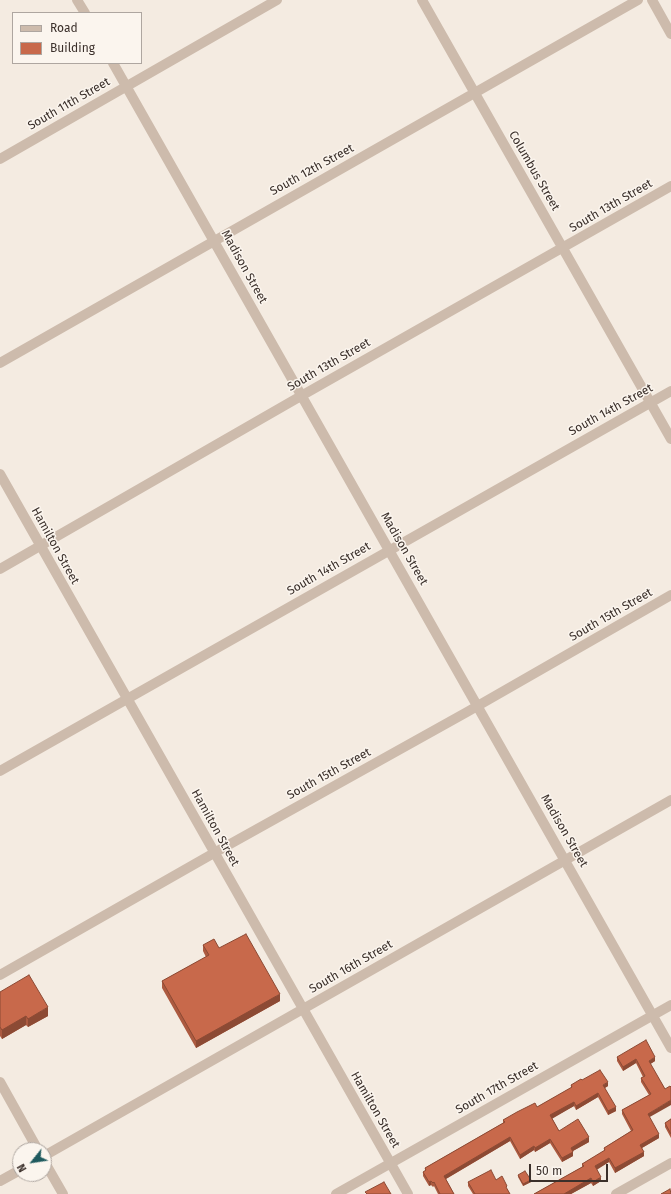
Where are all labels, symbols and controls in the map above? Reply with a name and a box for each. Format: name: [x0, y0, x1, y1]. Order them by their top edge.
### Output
legend: [12, 12, 142, 64]
text: Road: [50, 21, 78, 35]
text: Building: [50, 41, 95, 55]
street label: South 11th Street: [25, 75, 113, 133]
street label: Columbus Street: [505, 129, 563, 213]
street label: South 12th Street: [268, 141, 356, 199]
street label: South 13th Street: [567, 176, 655, 236]
street label: Madison Street: [218, 228, 270, 306]
street label: South 13th Street: [285, 335, 373, 395]
street label: South 14th Street: [567, 381, 655, 439]
street label: Hamilton Street: [28, 505, 82, 587]
street label: Madison Street: [377, 510, 431, 588]
street label: South 14th Street: [285, 539, 373, 599]
street label: South 15th Street: [567, 585, 655, 645]
street label: South 15th Street: [285, 745, 373, 803]
street label: Hamilton Street: [188, 787, 242, 869]
street label: Madison Street: [537, 792, 591, 870]
street label: South 16th Street: [307, 937, 395, 997]
street label: South 17th Street: [453, 1059, 541, 1117]
street label: Hamilton Street: [347, 1069, 403, 1151]
north arrow: [12, 1142, 52, 1182]
scale bar: [531, 1156, 610, 1182]
text: N: [15, 1161, 29, 1174]
text: 50 m: [536, 1164, 562, 1178]

